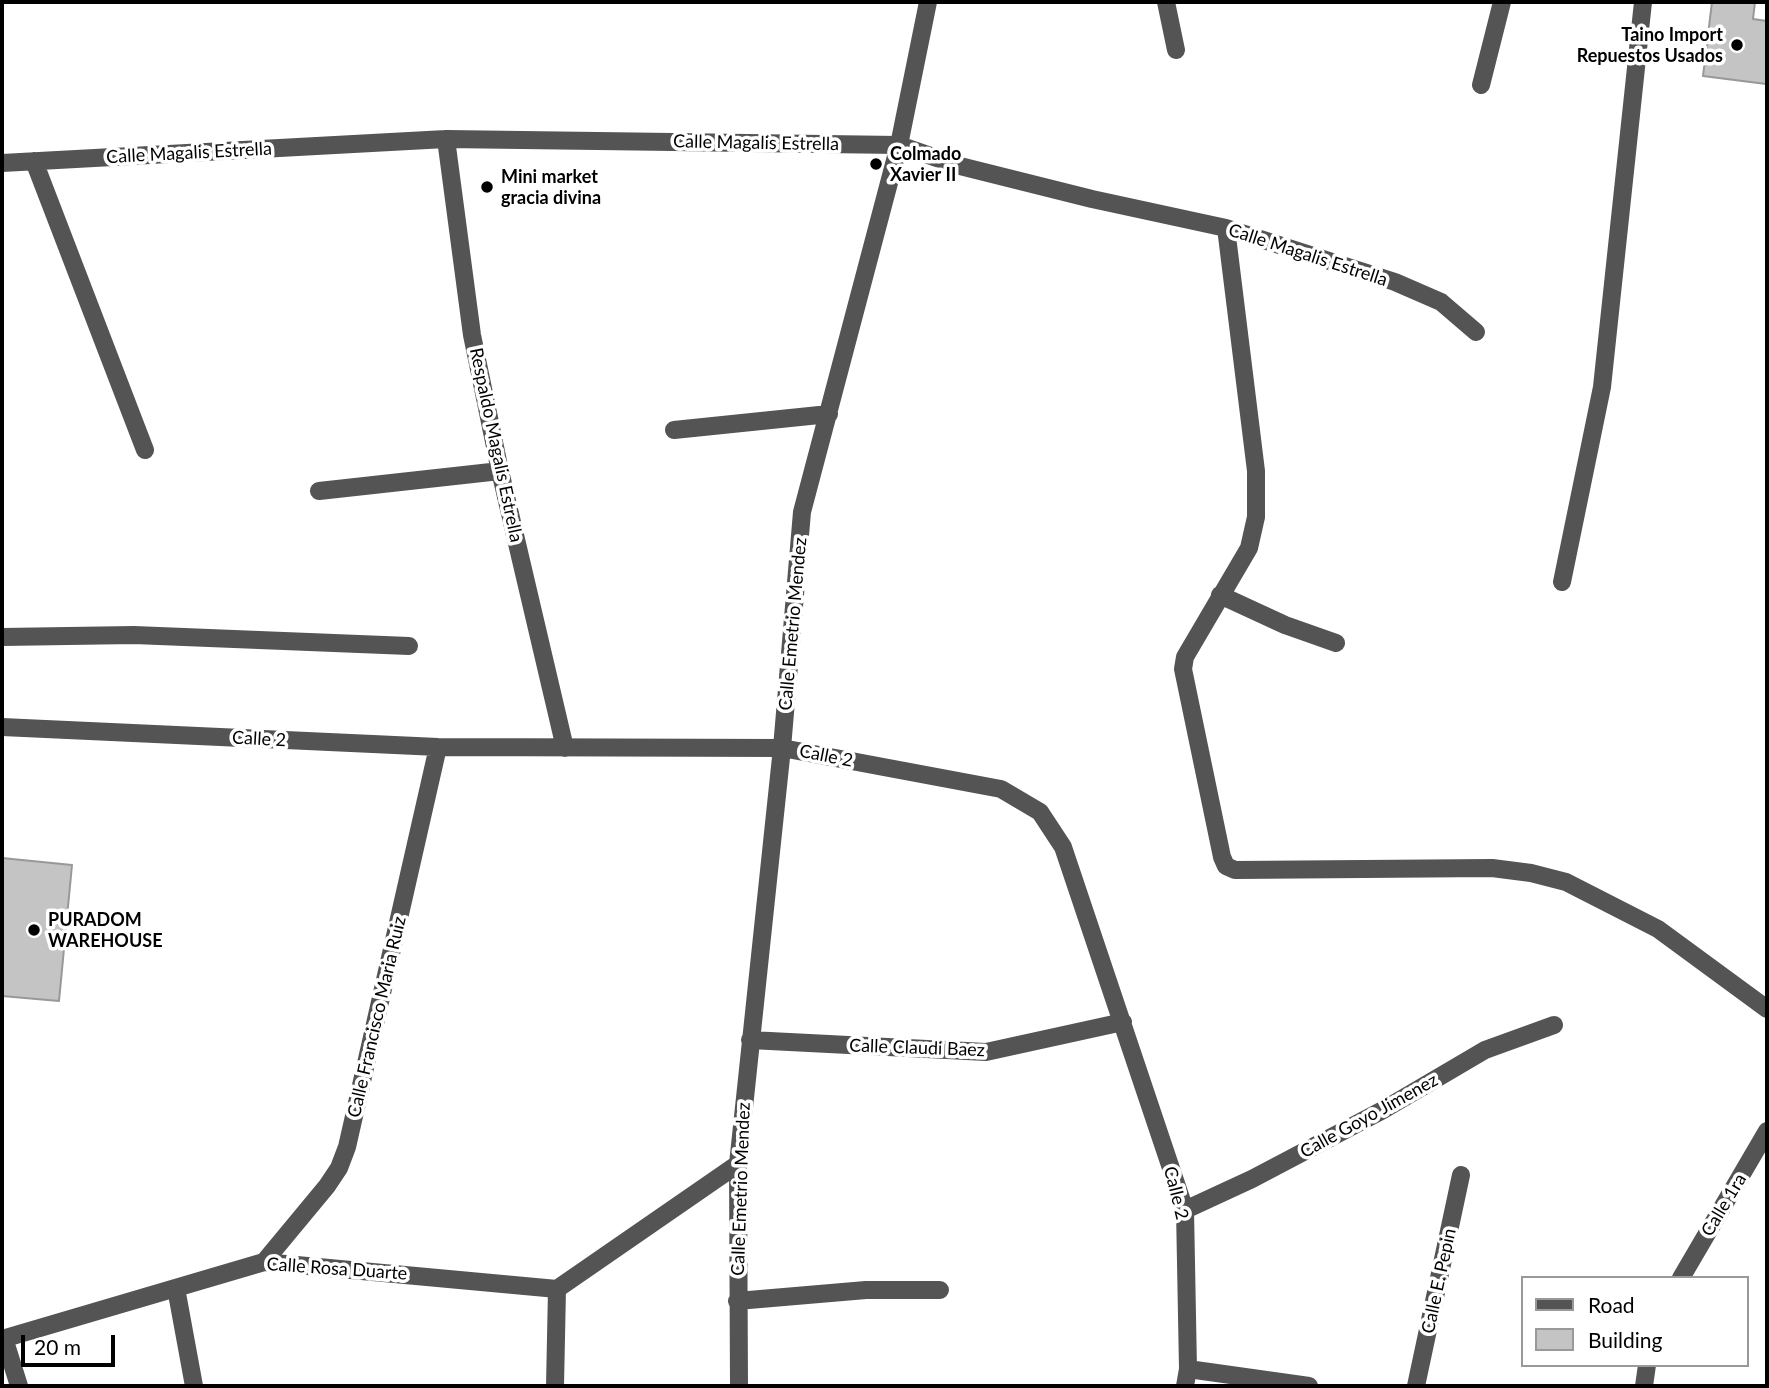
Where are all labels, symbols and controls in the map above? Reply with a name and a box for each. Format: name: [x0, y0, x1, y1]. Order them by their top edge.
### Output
place label: Taino Import Repuestos Usados: [1577, 24, 1723, 66]
marker: Taino Import Repuestos Usados: [1729, 37, 1745, 53]
street label: Calle Magalis Estrella: [673, 131, 839, 155]
street label: Calle Magalis Estrella: [106, 138, 272, 168]
place label: Colmado Xavier II: [890, 143, 961, 186]
marker: Colmado Xavier II: [868, 156, 884, 172]
place label: Mini market gracia divina: [501, 166, 601, 208]
marker: Mini market gracia divina: [479, 179, 495, 195]
street label: Calle Magalis Estrella: [1226, 219, 1390, 291]
street label: Respaldo Magalis Estrella: [465, 346, 527, 544]
street label: Calle Emetrio Mendez: [775, 536, 811, 712]
street label: Calle 2: [231, 727, 287, 751]
street label: Calle 2: [797, 740, 855, 772]
place label: PURADOM WAREHOUSE: [48, 909, 162, 951]
street label: Calle Francisco Maria Ruiz: [343, 914, 411, 1120]
marker: PURADOM WAREHOUSE: [26, 922, 42, 938]
street label: Calle Claudi Baez: [849, 1035, 985, 1061]
street label: Calle Goyo Jimenez: [1296, 1069, 1442, 1163]
street label: Calle Emetrio Mendez: [727, 1102, 755, 1276]
street label: Calle 2: [1159, 1164, 1193, 1222]
street label: Calle 1ra: [1697, 1170, 1751, 1240]
street label: Calle E. Pepin: [1417, 1226, 1461, 1336]
street label: Calle Rosa Duarte: [266, 1253, 408, 1285]
legend: [1520, 1276, 1748, 1367]
text: Road: [1588, 1292, 1635, 1317]
scale bar: [24, 1322, 119, 1366]
text: Building: [1588, 1327, 1663, 1352]
text: 20 m: [34, 1334, 81, 1359]

